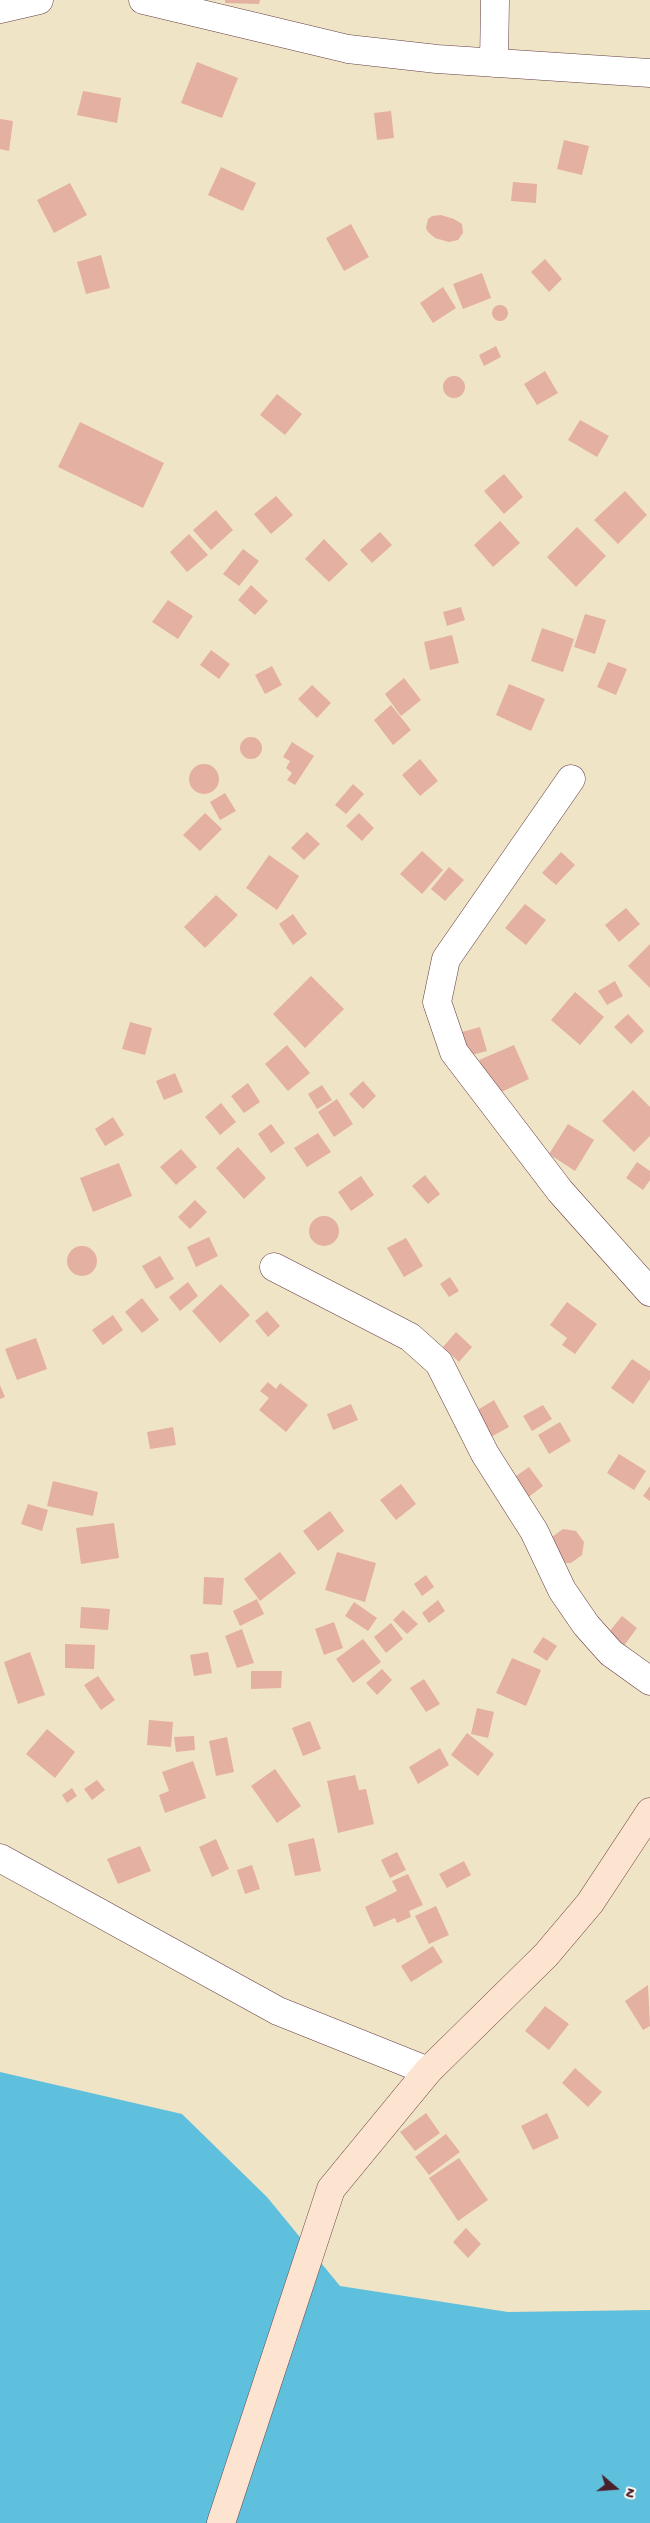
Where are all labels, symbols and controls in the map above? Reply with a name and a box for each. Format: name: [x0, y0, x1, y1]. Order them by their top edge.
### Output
north arrow: [590, 2463, 640, 2513]
text: N: [620, 2486, 639, 2500]

